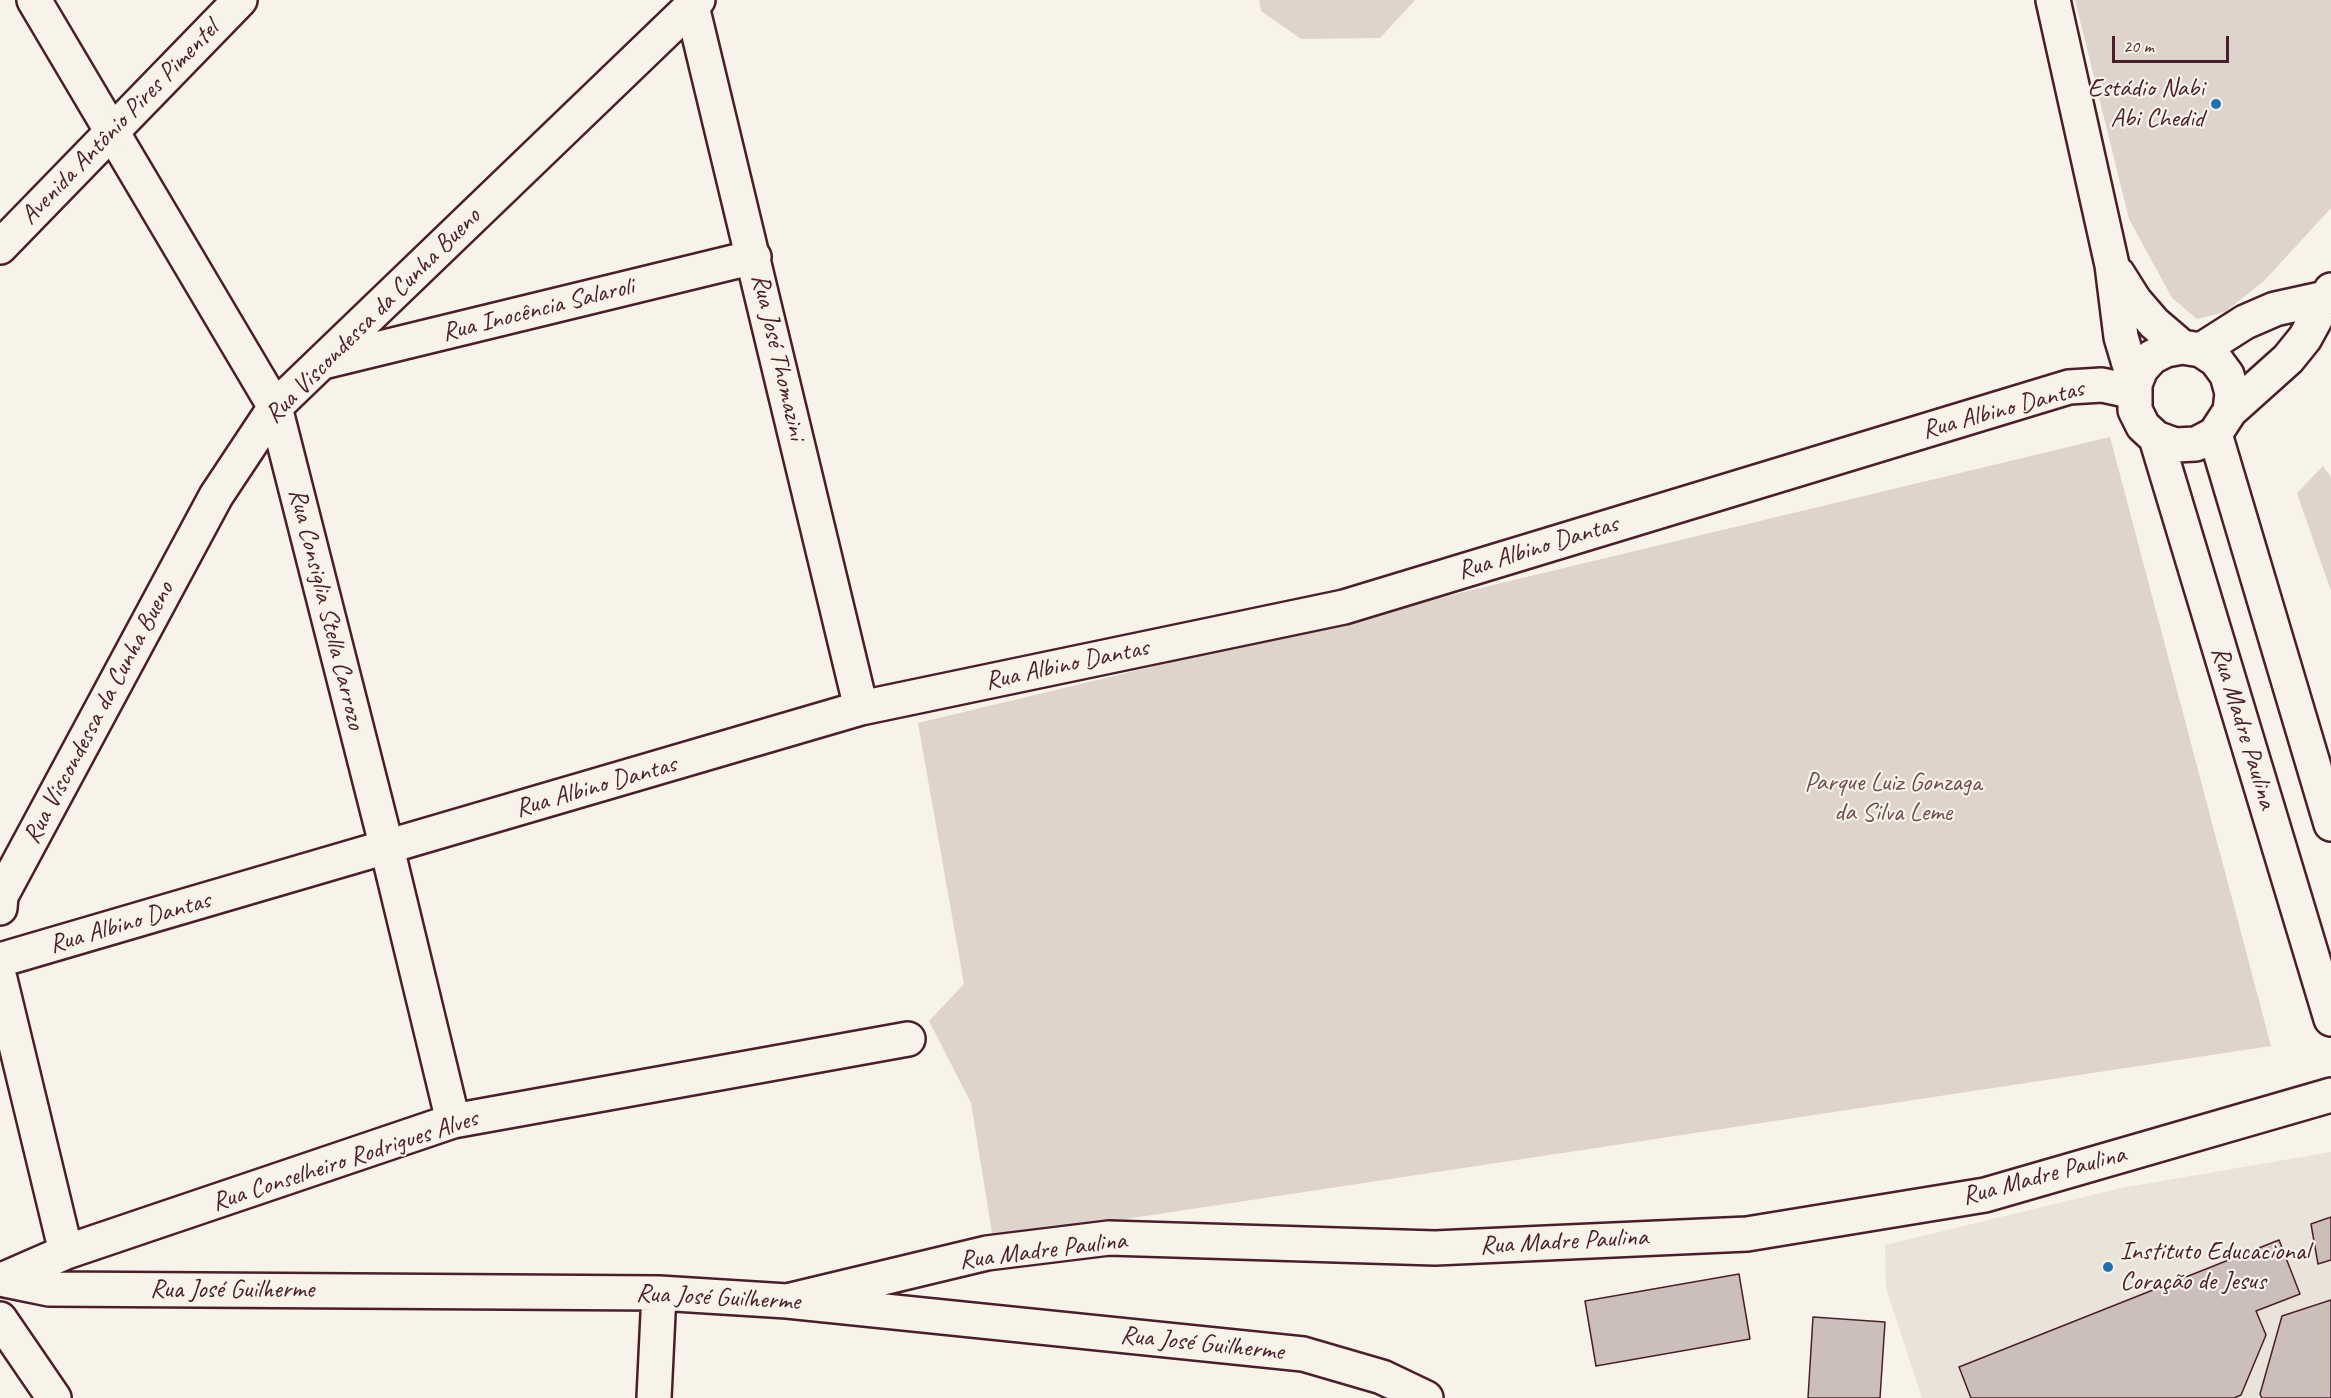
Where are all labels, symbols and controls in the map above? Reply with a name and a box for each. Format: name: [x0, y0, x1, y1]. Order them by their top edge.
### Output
street label: Avenida Antônio Pires Pimentel: [14, 15, 226, 231]
scale bar: [2115, 24, 2232, 62]
text: 20 m: [2123, 35, 2154, 57]
place label: Estádio Nabi Abi Chedid: [2088, 73, 2204, 134]
marker: Estádio Nabi Abi Chedid: [2209, 97, 2223, 111]
street label: Rua Viscondessa da Cunha Bueno: [259, 202, 487, 430]
street label: Rua Inocência Salaroli: [439, 271, 637, 349]
street label: Rua José Thomazini: [744, 271, 812, 443]
street label: Rua Albino Dantas: [1919, 373, 2087, 447]
street label: Rua Consiglia Stella Carrozo: [281, 485, 371, 733]
street label: Rua Albino Dantas: [1454, 509, 1622, 587]
street label: Rua Viscondessa da Cunha Bueno: [17, 577, 181, 849]
street label: Rua Albino Dantas: [982, 632, 1152, 698]
street label: Rua Madre Paulina: [2203, 643, 2283, 813]
street label: Rua Albino Dantas: [512, 749, 680, 825]
park label: Parque Luiz Gonzaga da Silva Leme: [1805, 767, 1981, 828]
street label: Rua Albino Dantas: [46, 885, 214, 961]
street label: Rua Conselheiro Rodrigues Alves: [208, 1103, 482, 1219]
street label: Rua Madre Paulina: [1959, 1139, 2129, 1213]
street label: Rua Madre Paulina: [1479, 1222, 1649, 1262]
street label: Rua Madre Paulina: [958, 1225, 1128, 1277]
place label: Instituto Educacional Coração de Jesus: [2120, 1236, 2310, 1298]
marker: Instituto Educacional Coração de Jesus: [2101, 1260, 2115, 1274]
street label: Rua José Guilherme: [150, 1274, 314, 1306]
street label: Rua José Guilherme: [635, 1278, 801, 1318]
street label: Rua José Guilherme: [1119, 1320, 1285, 1368]

